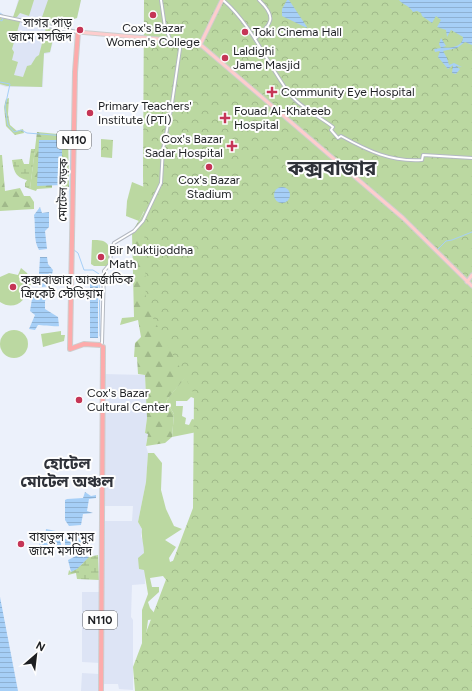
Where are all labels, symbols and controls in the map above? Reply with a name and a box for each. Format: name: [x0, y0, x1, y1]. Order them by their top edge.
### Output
marker: Cox's Bazar Women's College: [148, 10, 158, 20]
place label: সাগর পাড় জামে মসজিদ: [8, 16, 72, 44]
place label: Cox's Bazar Women's College: [106, 21, 200, 49]
marker: সাগর পাড় জামে মসজিদ: [75, 25, 85, 35]
place label: Toki Cinema Hall: [253, 25, 342, 39]
marker: Toki Cinema Hall: [240, 27, 250, 37]
place label: Laldighi Jame Masjid: [233, 44, 300, 72]
marker: Laldighi Jame Masjid: [220, 53, 230, 63]
place label: Community Eye Hospital: [281, 85, 415, 99]
marker: Community Eye Hospital: [266, 86, 278, 98]
place label: Primary Teachers' Institute (PTI): [98, 99, 192, 127]
place label: Fouad Al-Khateeb Hospital: [234, 104, 331, 132]
marker: Primary Teachers' Institute (PTI): [85, 108, 95, 118]
marker: Fouad Al-Khateeb Hospital: [219, 112, 231, 124]
road number: N110: [57, 131, 91, 149]
place label: Cox's Bazar Sadar Hospital: [145, 132, 223, 160]
marker: Cox's Bazar Sadar Hospital: [226, 140, 238, 152]
district label: কক্সবাজার: [287, 156, 377, 180]
street label: মোটেল সড়ক: [54, 158, 71, 222]
marker: Cox's Bazar Stadium: [204, 162, 214, 172]
place label: Cox's Bazar Stadium: [178, 173, 240, 201]
place label: Bir Muktijoddha Math: [109, 243, 193, 271]
marker: Bir Muktijoddha Math: [96, 252, 106, 262]
place label: কক্সবাজার আন্তর্জাতিক ক্রিকেট স্টেডিয়াম: [20, 272, 134, 301]
marker: কক্সবাজার আন্তর্জাতিক ক্রিকেট স্টেডিয়াম: [8, 282, 18, 292]
place label: Cox's Bazar Cultural Center: [87, 386, 169, 414]
marker: Cox's Bazar Cultural Center: [74, 395, 84, 405]
district label: হোটেল মোটেল অঞ্চল: [20, 454, 115, 491]
place label: বায়তুল মা'মুর জামে মসজিদ: [28, 530, 95, 558]
marker: বায়তুল মা'মুর জামে মসজিদ: [16, 539, 26, 549]
road number: N110: [83, 611, 117, 629]
north arrow: [16, 635, 56, 675]
text: N: [34, 639, 47, 654]

